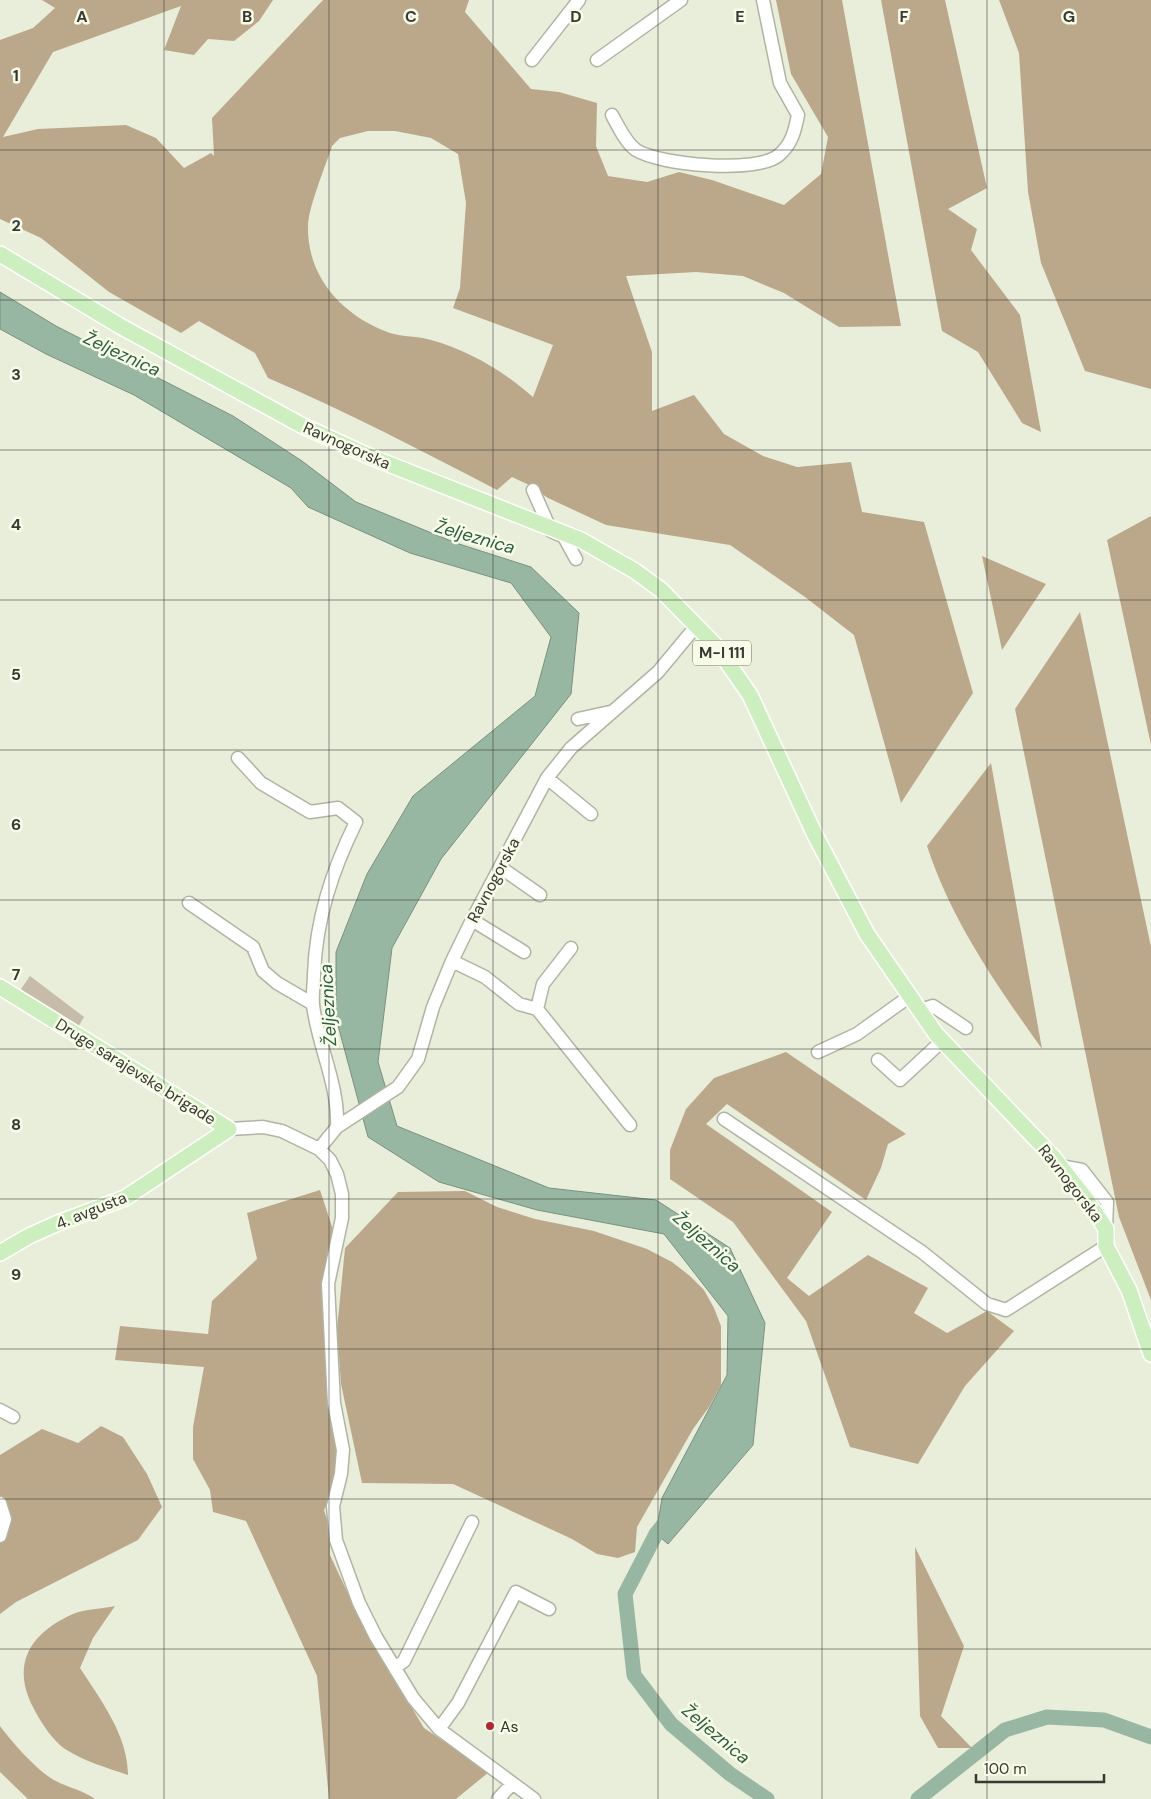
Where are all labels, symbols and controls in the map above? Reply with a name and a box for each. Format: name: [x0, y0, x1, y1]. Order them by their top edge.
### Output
text: A: [76, 6, 88, 27]
text: B: [242, 6, 252, 27]
text: C: [405, 6, 417, 27]
text: D: [570, 6, 582, 27]
text: E: [735, 6, 745, 27]
text: F: [900, 6, 909, 27]
text: G: [1063, 6, 1075, 27]
text: 1: [13, 65, 19, 86]
text: 2: [11, 215, 21, 236]
water label: Željeznica: [80, 326, 164, 382]
text: 3: [11, 364, 21, 385]
street label: Ravnogorska: [300, 417, 394, 474]
text: 4: [11, 514, 21, 535]
water label: Željeznica: [432, 514, 518, 560]
road number: M-I 111: [693, 640, 751, 666]
text: 5: [11, 664, 21, 685]
text: 6: [11, 814, 21, 835]
street label: Ravnogorska: [462, 834, 525, 926]
water label: Željeznica: [314, 963, 342, 1047]
text: 7: [12, 964, 21, 985]
street label: Druge sarajevske brigade: [52, 1013, 220, 1129]
text: 8: [11, 1114, 21, 1135]
street label: Ravnogorska: [1034, 1140, 1108, 1226]
street label: 4. avgusta: [53, 1187, 130, 1234]
water label: Željeznica: [668, 1206, 746, 1278]
text: 9: [11, 1264, 21, 1285]
water label: Željeznica: [677, 1698, 755, 1770]
place label: As: [500, 1716, 519, 1737]
marker: As: [484, 1720, 496, 1732]
scale bar: [976, 1752, 1104, 1784]
text: 100 m: [984, 1759, 1027, 1779]

